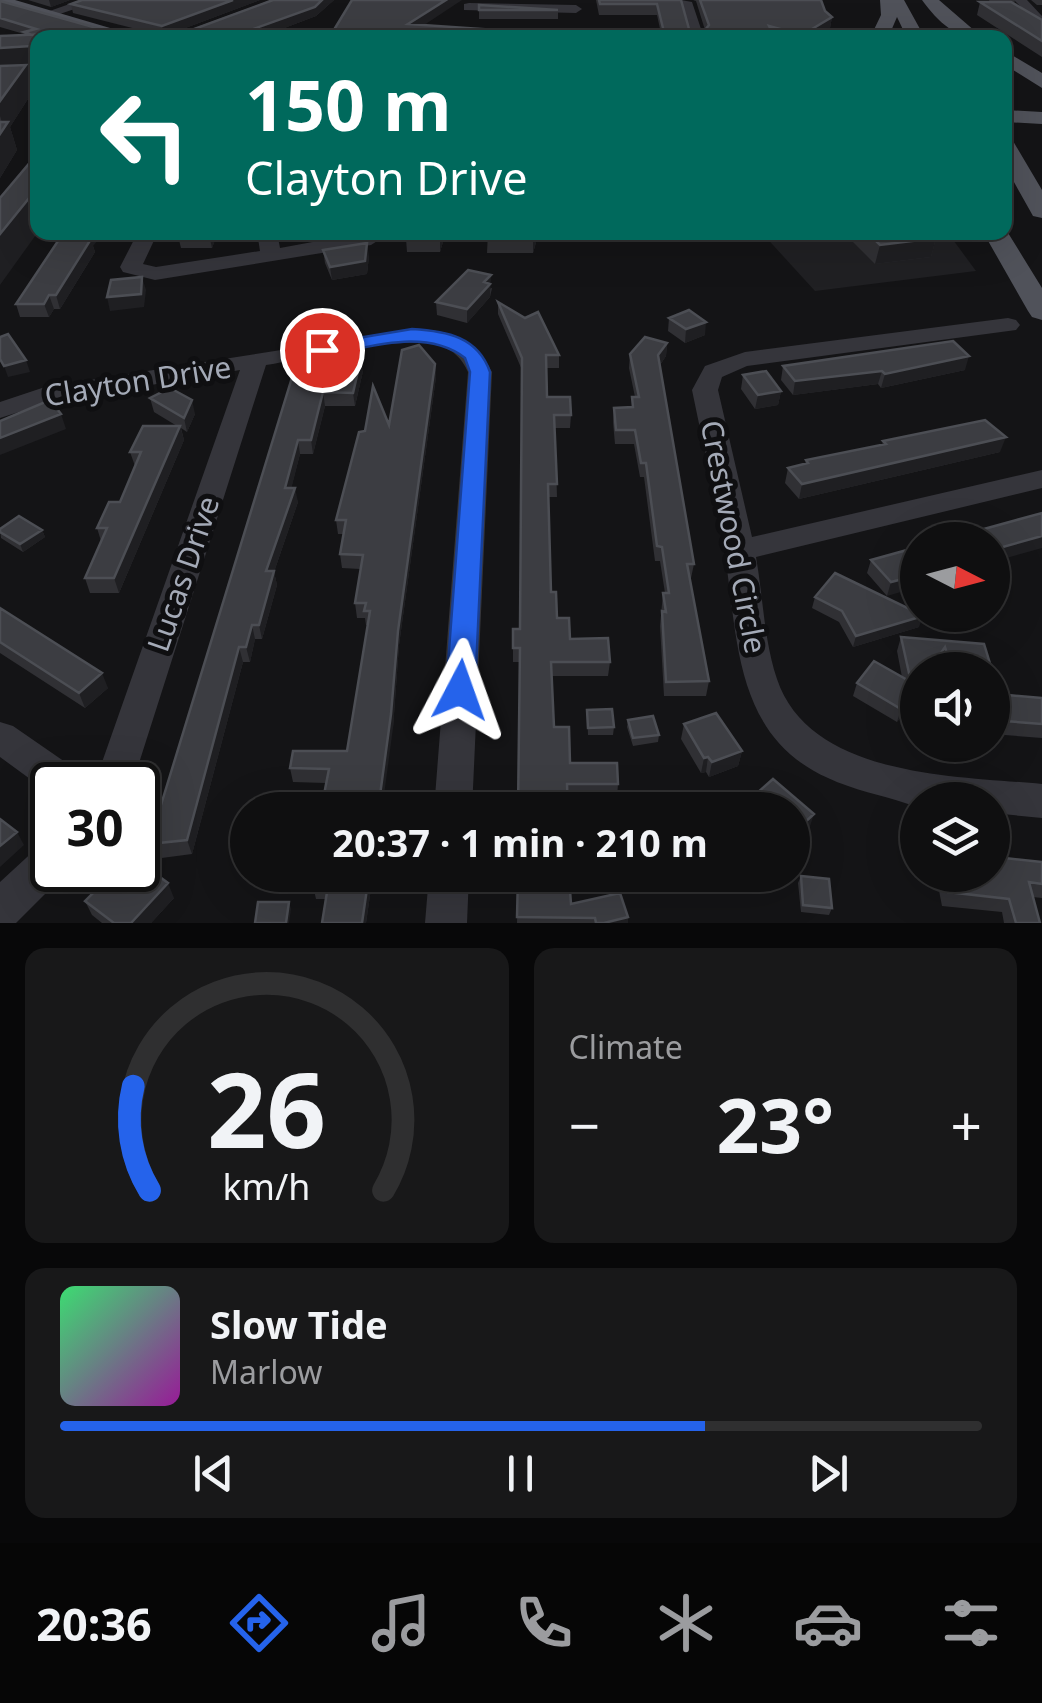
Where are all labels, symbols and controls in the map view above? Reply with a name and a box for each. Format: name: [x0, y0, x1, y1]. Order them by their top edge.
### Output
text: 150 m: [245, 56, 452, 152]
icon: left: [80, 70, 210, 200]
text: Clayton Drive: [245, 147, 528, 208]
pin: [280, 308, 365, 393]
icon: arrive: [295, 323, 350, 378]
street label: Clayton Drive: [42, 346, 234, 415]
street label: Crestwood Circle: [692, 417, 777, 657]
street label: Lucas Drive: [137, 490, 228, 657]
north arrow: [900, 522, 1010, 632]
map controls: [900, 522, 1010, 892]
position arrow: [408, 638, 512, 742]
button: sound: [900, 652, 1010, 762]
speed limit sign: 30: [30, 762, 160, 892]
button: layers: [900, 782, 1010, 892]
text: 20:37 · 1 min · 210 m: [332, 816, 708, 868]
text: Climate: [569, 1025, 683, 1068]
text: 26: [207, 1037, 326, 1178]
text: 23°: [716, 1073, 834, 1175]
text: −: [569, 1087, 600, 1162]
text: +: [951, 1087, 982, 1162]
text: km/h: [223, 1162, 311, 1210]
text: Slow Tide: [210, 1298, 388, 1350]
text: Marlow: [210, 1350, 322, 1393]
icon: previous: [186, 1446, 241, 1501]
icon: pause: [493, 1446, 548, 1501]
icon: next: [801, 1446, 856, 1501]
icon: directions: [224, 1588, 294, 1658]
icon: music: [366, 1588, 436, 1658]
icon: phone: [509, 1588, 579, 1658]
icon: climate: [651, 1588, 721, 1658]
icon: car: [793, 1588, 863, 1658]
icon: filters: [936, 1588, 1006, 1658]
text: 20:36: [36, 1593, 152, 1654]

